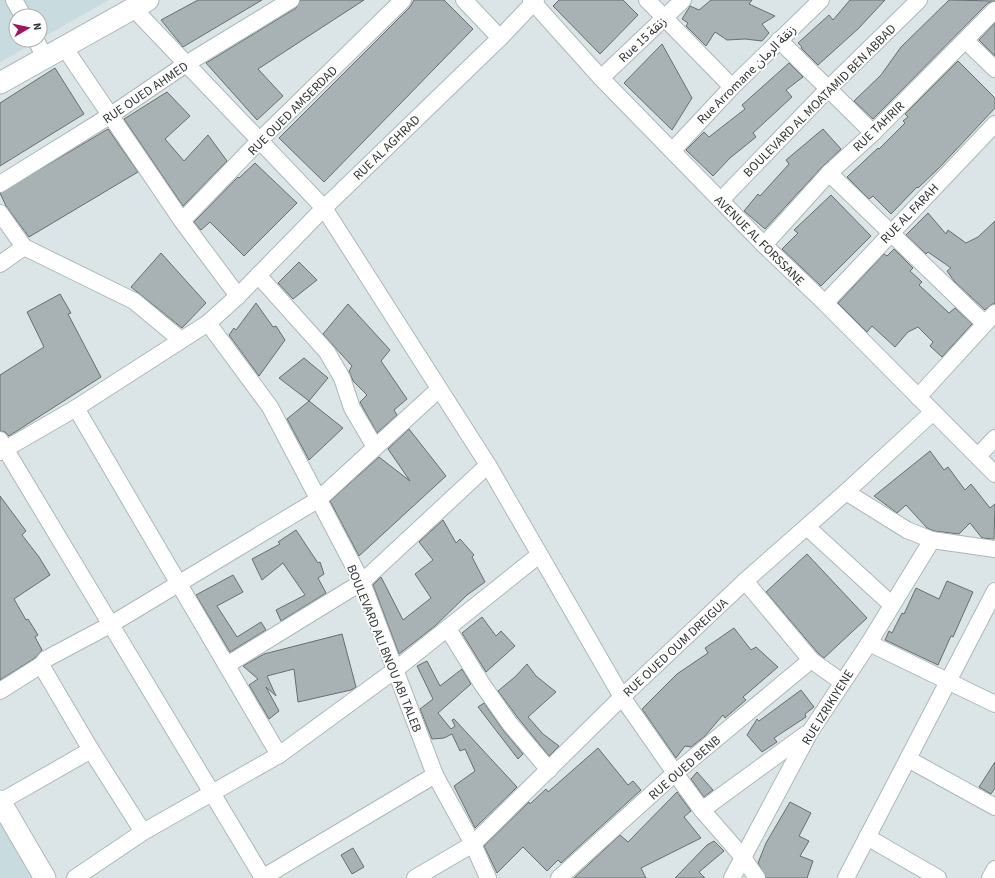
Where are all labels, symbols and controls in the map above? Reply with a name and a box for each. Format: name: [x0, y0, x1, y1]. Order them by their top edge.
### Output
north arrow: [8, 8, 48, 48]
street label: Rue 15 زنقة: [615, 13, 671, 67]
street label: BOULEVARD AL MOATAMID BEN ABBAD: [739, 20, 900, 181]
street label: Rue Arromane زنقة الرمان: [693, 21, 800, 128]
text: N: [29, 22, 45, 31]
street label: RUE OUED AHMED: [99, 58, 192, 128]
street label: RUE OUED AMSERDAD: [244, 62, 342, 160]
street label: RUE TAHRIR: [849, 97, 909, 156]
street label: RUE AL AGHRAD: [349, 111, 424, 184]
street label: RUE AL FARAH: [876, 180, 943, 248]
street label: AVENUE AL FORSSANE: [710, 192, 808, 290]
street label: BOULEVARD ALI BNOU ABI TALEB: [342, 562, 426, 735]
street label: RUE OUED OUM DREIGUA: [619, 594, 733, 701]
street label: RUE IZRIKIYENE: [797, 666, 858, 749]
street label: RUE OUED BENB: [645, 731, 725, 804]

